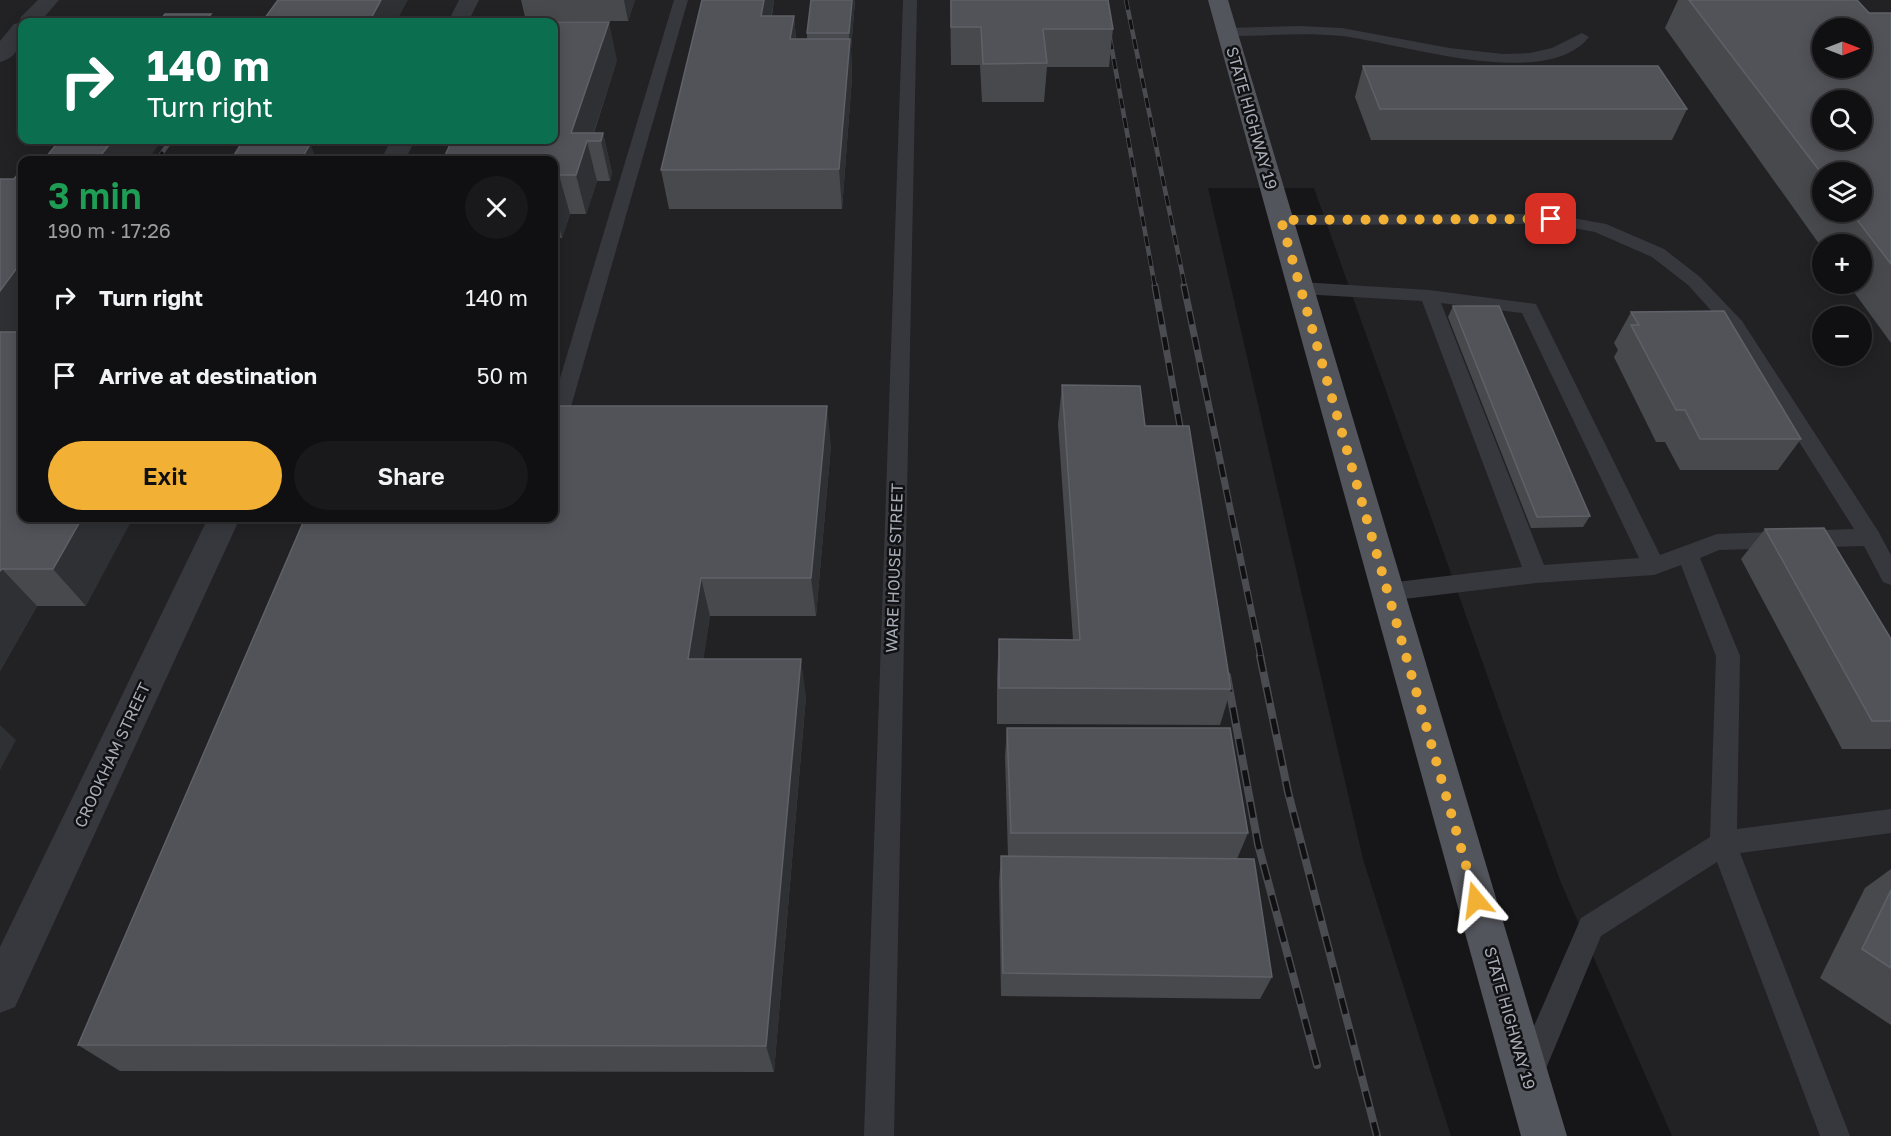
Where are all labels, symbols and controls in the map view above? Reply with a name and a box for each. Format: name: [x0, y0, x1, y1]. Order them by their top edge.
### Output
north arrow: [1812, 18, 1872, 78]
map controls: [1812, 18, 1872, 366]
text: 140 m: [147, 40, 269, 90]
icon: right: [48, 42, 126, 120]
street label: STATE HIGHWAY 19: [1222, 44, 1282, 192]
button: search: [1812, 90, 1872, 150]
text: Turn right: [147, 91, 273, 123]
button: layers: [1812, 162, 1872, 222]
text: 3 min: [48, 174, 142, 217]
button: close: [465, 176, 528, 239]
pin: [1525, 193, 1576, 244]
icon: arrive: [1534, 202, 1567, 235]
text: 190 m · 17:26: [48, 218, 171, 242]
button: +: [1812, 234, 1872, 294]
icon: right: [48, 281, 81, 314]
text: Turn right: [99, 284, 203, 311]
text: 140 m: [465, 284, 528, 311]
button: −: [1812, 306, 1872, 366]
icon: arrive: [48, 359, 81, 392]
text: Arrive at destination: [99, 362, 317, 389]
text: 50 m: [477, 362, 528, 389]
button: Exit: [48, 441, 282, 510]
button: Share: [294, 441, 528, 510]
street label: WARE HOUSE STREET: [881, 483, 907, 653]
street label: CROOKHAM STREET: [70, 679, 154, 831]
position arrow: [1444, 868, 1508, 932]
street label: STATE HIGHWAY 19: [1480, 944, 1540, 1092]

